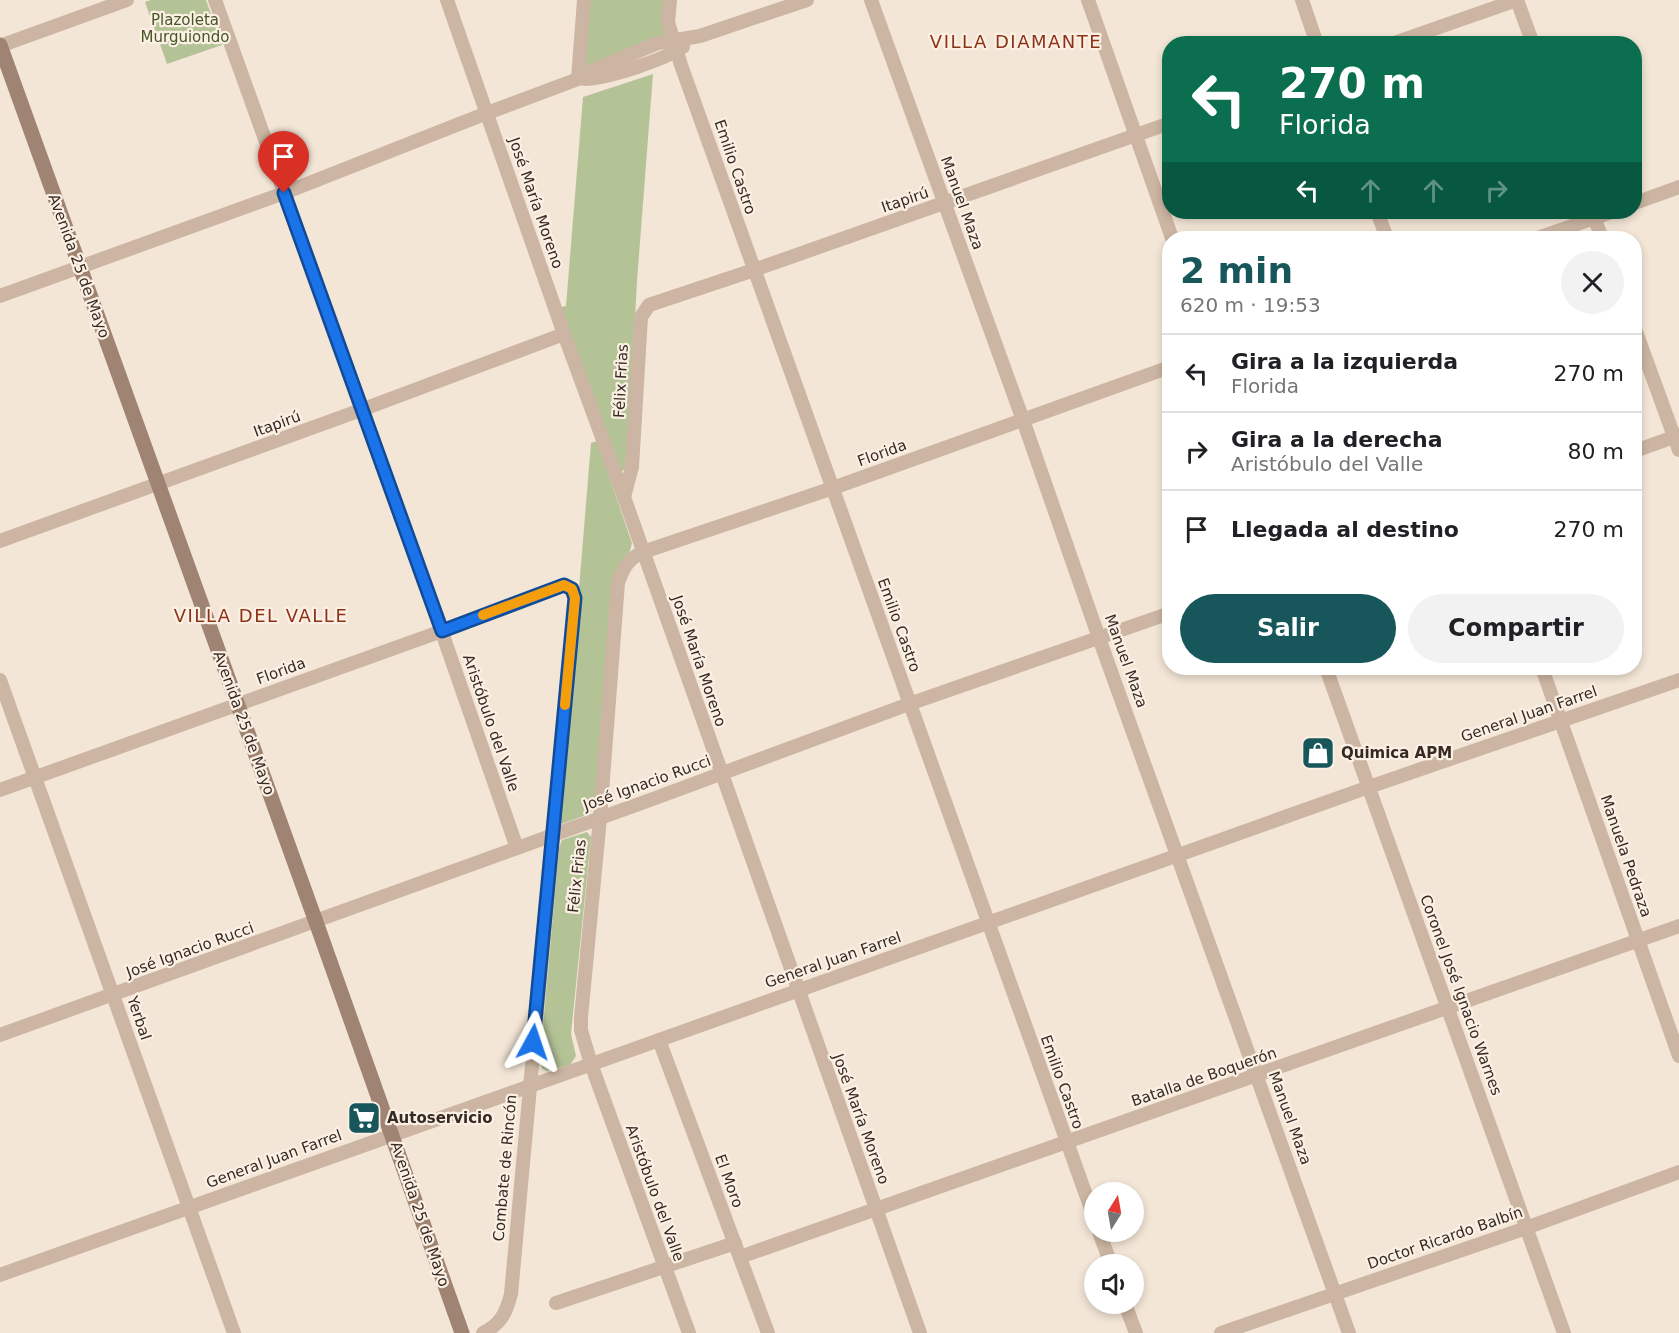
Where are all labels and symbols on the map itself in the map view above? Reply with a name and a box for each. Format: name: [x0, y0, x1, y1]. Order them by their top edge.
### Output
park label: Plazoleta Murguiondo: [141, 11, 229, 46]
district label: VILLA DIAMANTE: [930, 31, 1102, 52]
street label: Emilio Castro: [710, 117, 760, 217]
pin: [258, 131, 309, 193]
street label: José María Moreno: [505, 134, 567, 271]
street label: Manuel Maza: [937, 154, 987, 252]
street label: Itapirú: [879, 184, 931, 216]
street label: Avenida 25 de Mayo: [45, 191, 113, 341]
street label: Félix Frias: [610, 343, 632, 418]
street label: Itapirú: [251, 407, 303, 441]
street label: Florida: [855, 436, 909, 470]
street label: Emilio Castro: [874, 575, 924, 675]
street label: José María Moreno: [668, 592, 730, 729]
district label: VILLA DEL VALLE: [174, 605, 348, 626]
street label: Manuel Maza: [1101, 612, 1151, 710]
street label: Avenida 25 de Mayo: [210, 648, 278, 798]
street label: Aristóbulo del Valle: [459, 652, 523, 794]
street label: Florida: [254, 654, 308, 688]
street label: General Juan Farrel: [1459, 682, 1599, 746]
shop icon: Quimica APM: [1300, 735, 1336, 771]
place label: Quimica APM: [1341, 744, 1452, 762]
street label: José Ignacio Rucci: [580, 752, 713, 815]
street label: Manuela Pedraza: [1597, 792, 1655, 920]
street label: Félix Frias: [564, 838, 590, 914]
street label: Coronel José Ignacio Warnes: [1416, 892, 1506, 1098]
street label: José Ignacio Rucci: [123, 919, 256, 982]
street label: General Juan Farrel: [763, 928, 903, 992]
street label: Yerbal: [123, 993, 155, 1042]
position arrow: [501, 1010, 565, 1074]
street label: Emilio Castro: [1037, 1032, 1087, 1132]
street label: Batalla de Boquerón: [1129, 1044, 1279, 1110]
street label: José María Moreno: [829, 1050, 893, 1187]
street label: Manuel Maza: [1265, 1069, 1315, 1167]
street label: Combate de Rincón: [490, 1094, 520, 1242]
supermarket icon: Autoservicio: [346, 1100, 382, 1136]
place label: Autoservicio: [387, 1109, 493, 1127]
street label: Aristóbulo del Valle: [622, 1122, 688, 1264]
street label: General Juan Farrel: [204, 1126, 344, 1192]
street label: Avenida 25 de Mayo: [387, 1139, 453, 1289]
street label: El Moro: [711, 1152, 747, 1210]
north arrow: [1084, 1182, 1144, 1242]
street label: Doctor Ricardo Balbín: [1365, 1203, 1525, 1273]

